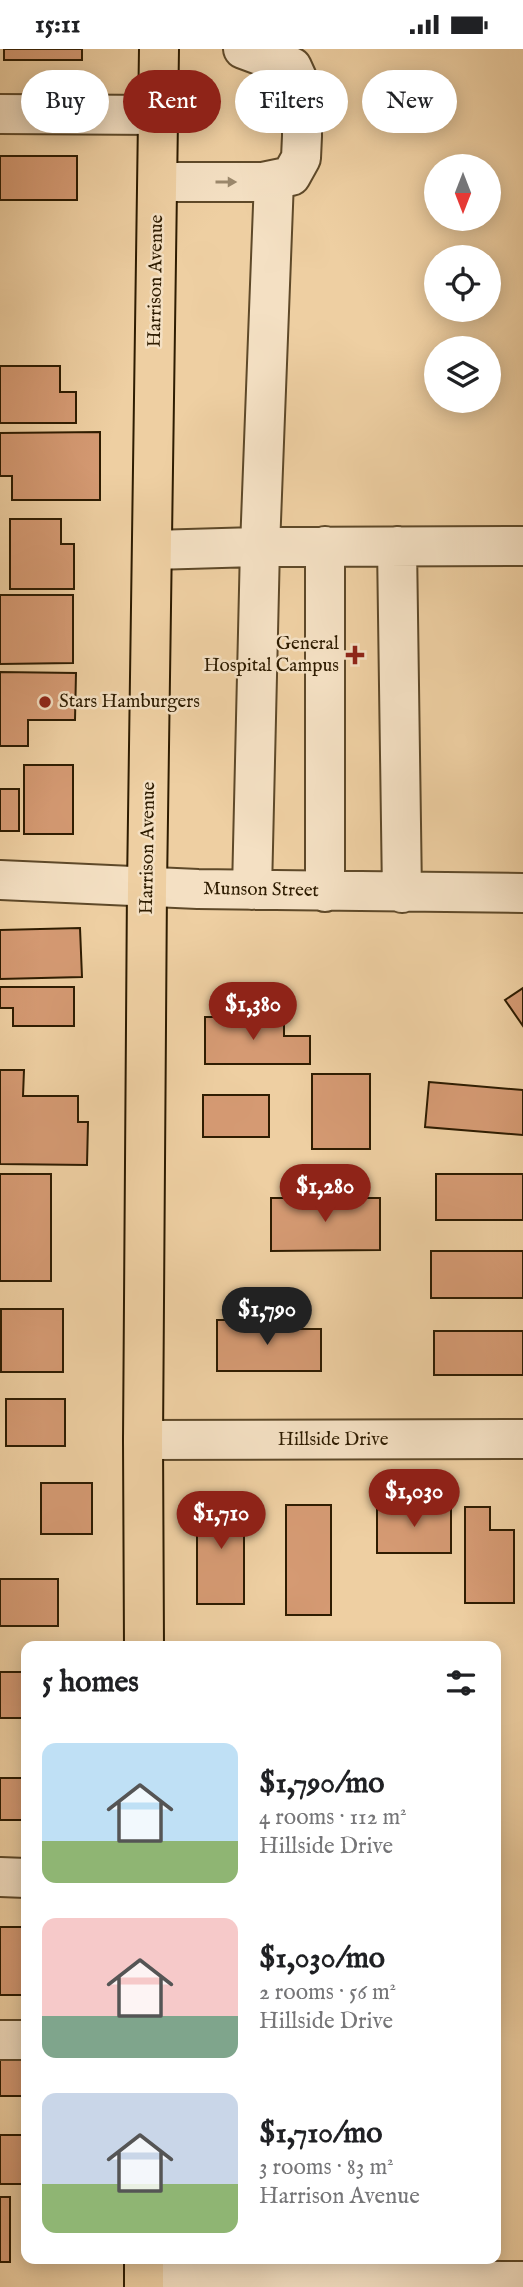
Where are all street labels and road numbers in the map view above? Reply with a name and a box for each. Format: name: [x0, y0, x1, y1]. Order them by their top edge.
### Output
street label: Harrison Avenue: [143, 214, 169, 348]
street label: Harrison Avenue: [135, 781, 161, 915]
street label: Munson Street: [203, 877, 320, 903]
street label: Hillside Drive: [278, 1428, 389, 1452]

